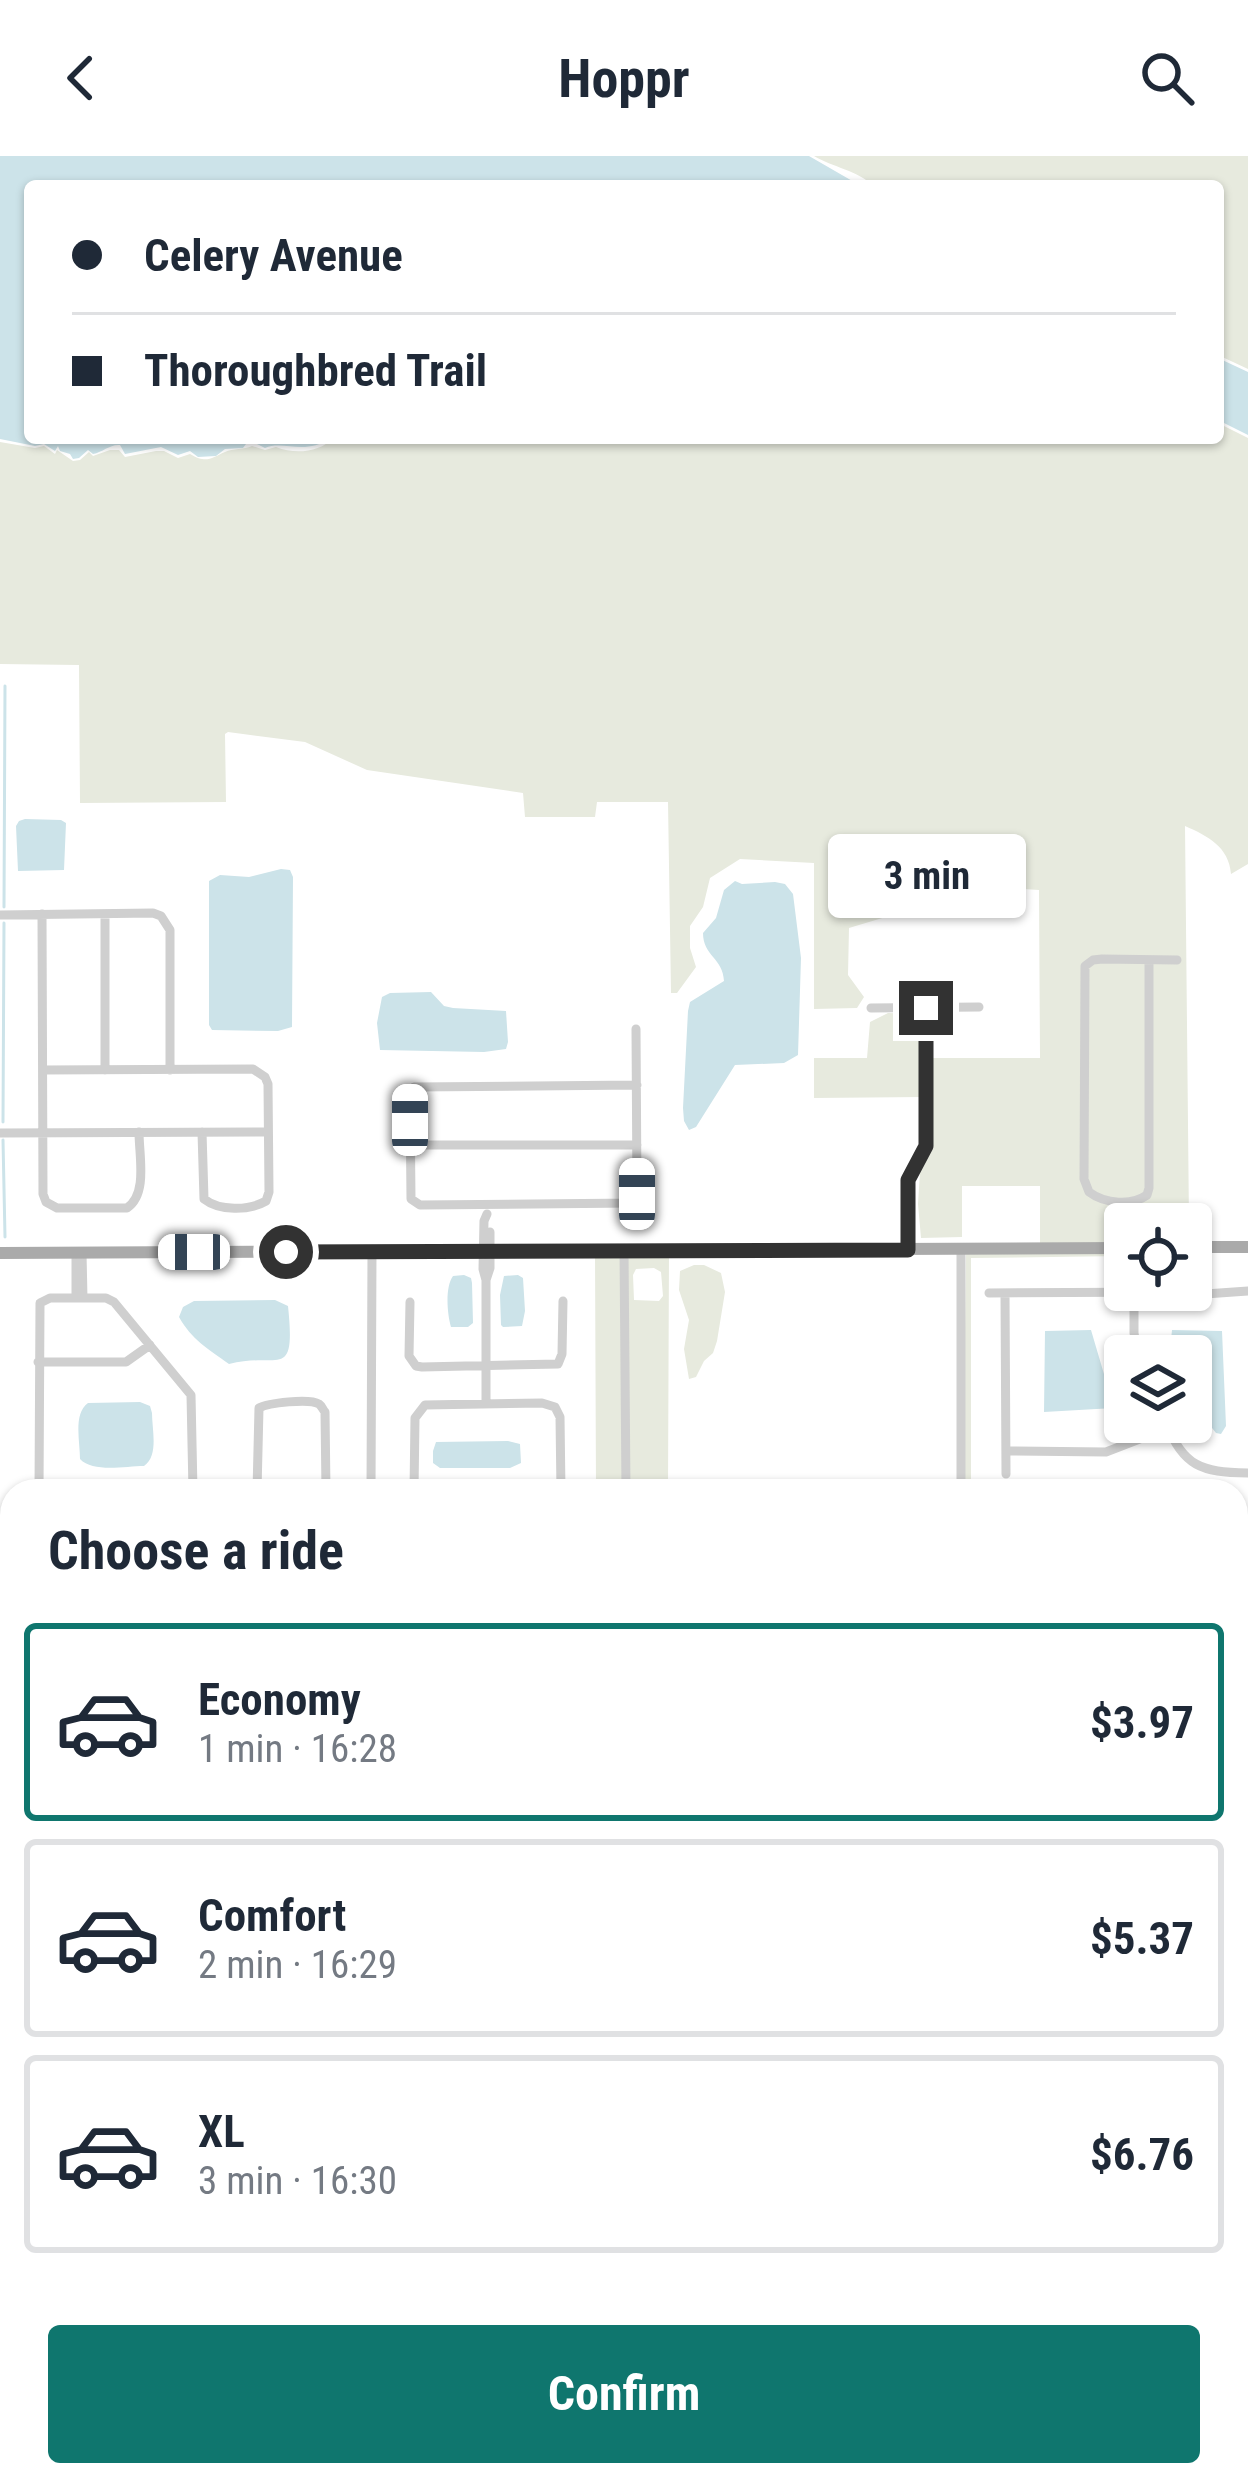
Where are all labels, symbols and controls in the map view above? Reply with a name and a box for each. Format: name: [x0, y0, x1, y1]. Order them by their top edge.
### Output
icon: back: [48, 45, 114, 111]
icon: search: [1134, 45, 1200, 111]
text: Hoppr: [558, 47, 690, 110]
text: Celery Avenue: [144, 229, 403, 282]
text: Thoroughbred Trail: [144, 344, 487, 397]
callout: 3 min: [827, 834, 1025, 918]
text: 3 min: [884, 853, 970, 899]
route end: [899, 981, 953, 1035]
car: [392, 1084, 428, 1156]
car: [619, 1158, 655, 1230]
map controls: [1104, 1203, 1212, 1443]
button: locate: [1104, 1203, 1212, 1311]
route start: [259, 1225, 313, 1279]
car: [158, 1234, 230, 1270]
button: layers: [1104, 1335, 1212, 1443]
text: Choose a ride: [48, 1519, 344, 1582]
icon: car: [54, 1668, 162, 1776]
text: Economy: [198, 1673, 361, 1726]
text: $3.97: [1090, 1696, 1194, 1749]
text: 1 min · 16:28: [198, 1726, 397, 1772]
icon: car: [54, 1884, 162, 1992]
text: Comfort: [198, 1889, 346, 1942]
text: $5.37: [1090, 1912, 1194, 1965]
text: 2 min · 16:29: [198, 1942, 397, 1988]
icon: car: [54, 2100, 162, 2208]
text: XL: [198, 2105, 245, 2158]
text: $6.76: [1090, 2128, 1194, 2181]
text: 3 min · 16:30: [198, 2158, 397, 2204]
button: Confirm: [48, 2325, 1200, 2463]

